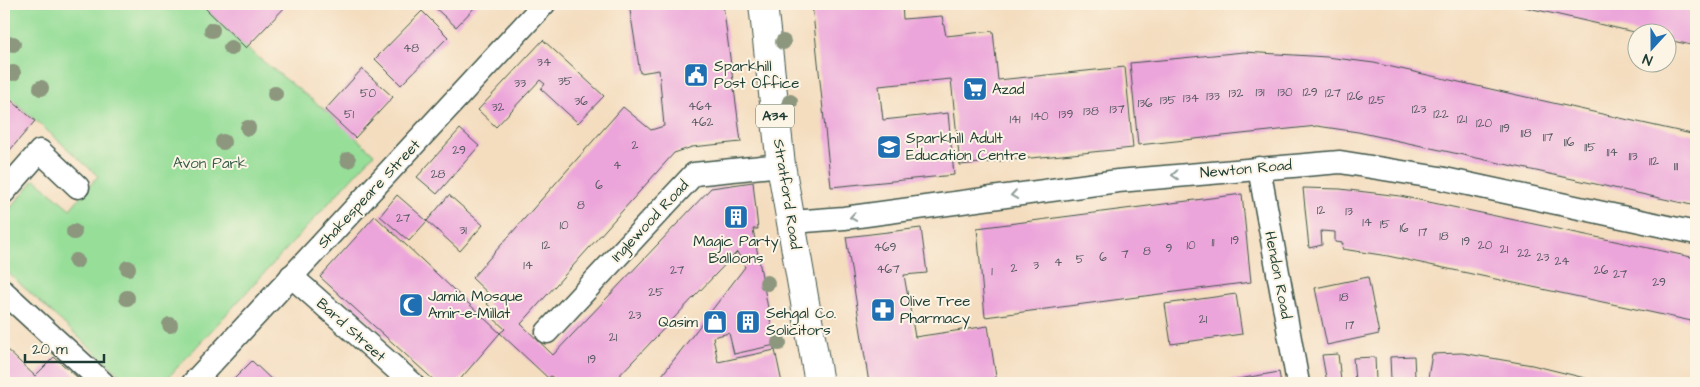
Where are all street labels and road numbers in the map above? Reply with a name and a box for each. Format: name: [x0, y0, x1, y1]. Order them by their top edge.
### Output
road number: A34: [756, 104, 794, 128]
street label: Shakespeare Street: [313, 135, 425, 253]
street label: Stratford Road: [768, 137, 806, 251]
street label: Newton Road: [1199, 154, 1293, 183]
street label: Inglewood Road: [606, 175, 694, 267]
street label: Hendon Road: [1259, 229, 1297, 321]
street label: Bard Street: [312, 293, 390, 367]

